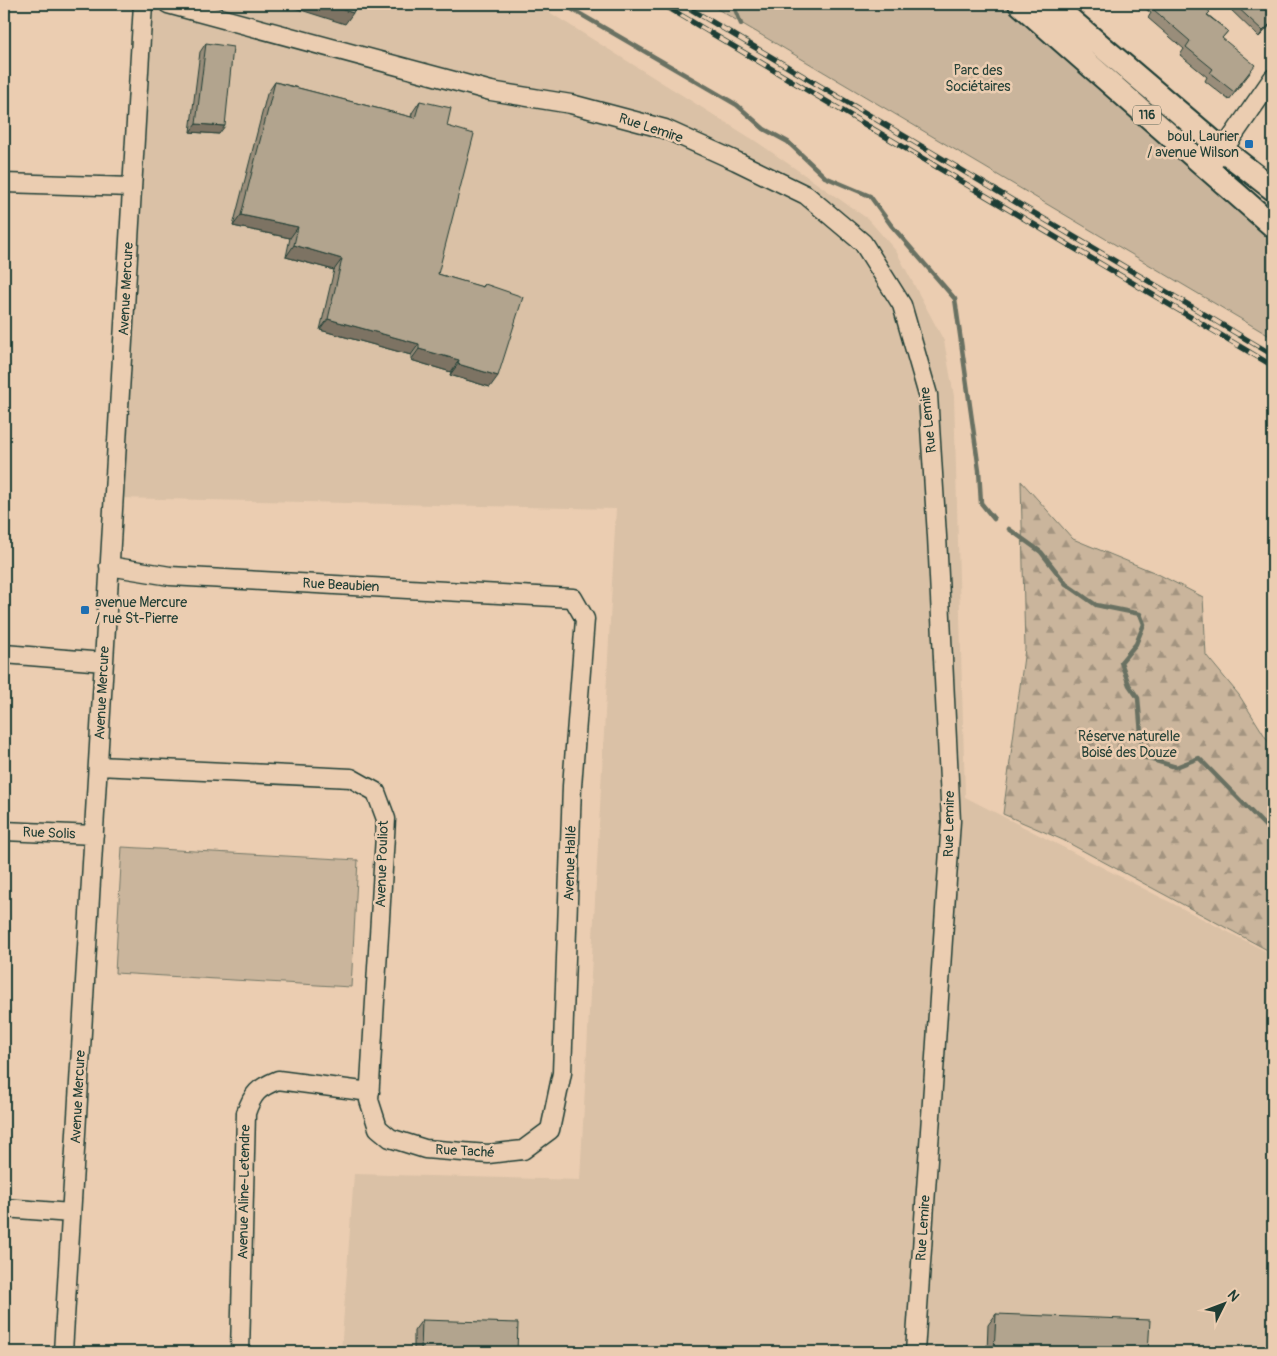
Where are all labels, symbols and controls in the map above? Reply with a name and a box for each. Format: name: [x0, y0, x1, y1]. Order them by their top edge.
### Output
park label: Parc des Sociétaires: [945, 62, 1011, 95]
road number: 116: [1133, 106, 1161, 124]
street label: Rue Lemire: [617, 110, 685, 146]
place label: boul. Laurier / avenue Wilson: [1147, 128, 1239, 161]
marker: boul. Laurier / avenue Wilson: [1243, 138, 1255, 150]
street label: Avenue Mercure: [115, 242, 137, 336]
street label: Rue Lemire: [916, 386, 940, 454]
street label: Rue Beaubien: [302, 574, 380, 596]
place label: avenue Mercure / rue St-Pierre: [95, 594, 187, 627]
marker: avenue Mercure / rue St-Pierre: [79, 604, 91, 616]
street label: Avenue Mercure: [91, 646, 113, 740]
park label: Réserve naturelle Boisé des Douze: [1078, 728, 1180, 761]
street label: Rue Lemire: [940, 791, 958, 857]
street label: Avenue Pouliot: [372, 820, 392, 908]
street label: Rue Solis: [22, 824, 76, 842]
street label: Avenue Hallé: [560, 825, 580, 901]
street label: Avenue Mercure: [67, 1050, 89, 1144]
street label: Avenue Aline-Letendre: [234, 1124, 254, 1260]
street label: Rue Taché: [435, 1141, 495, 1161]
street label: Rue Lemire: [912, 1194, 934, 1262]
north arrow: [1200, 1278, 1250, 1328]
text: N: [1224, 1286, 1243, 1305]

